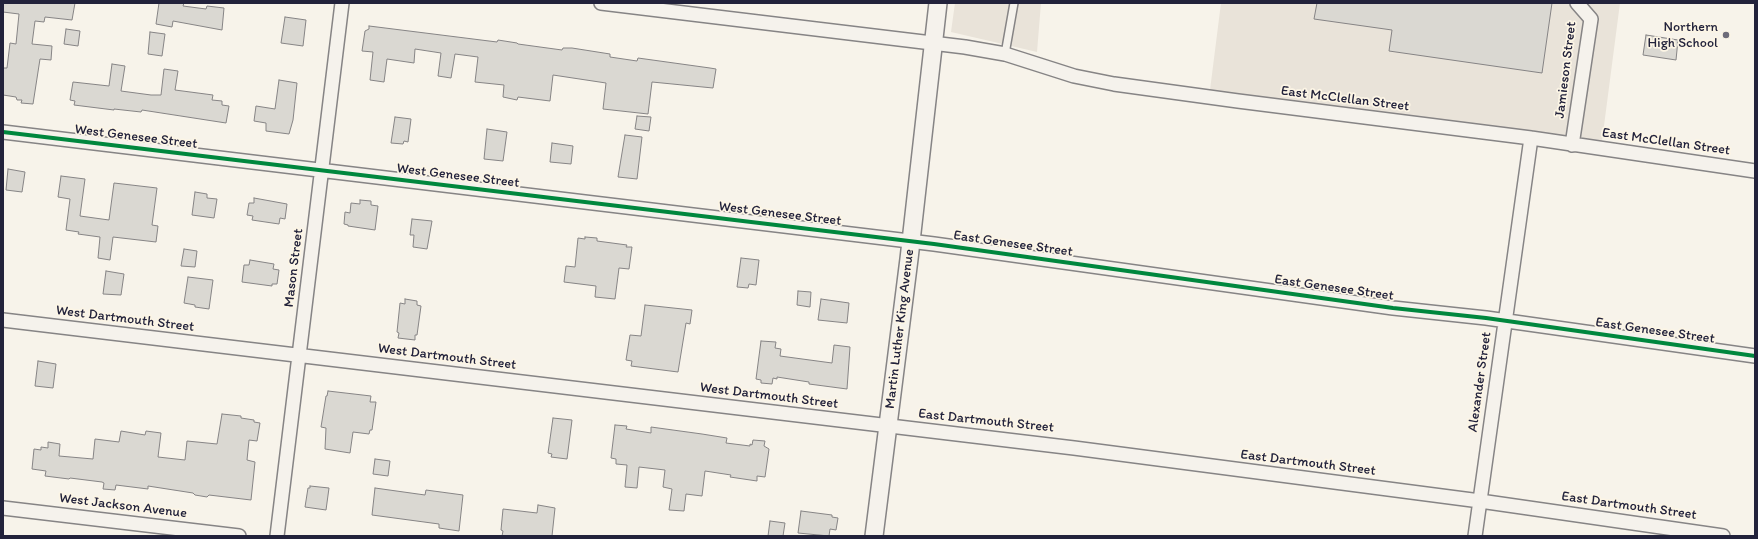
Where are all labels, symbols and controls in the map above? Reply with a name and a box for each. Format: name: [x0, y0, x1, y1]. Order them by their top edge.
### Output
place label: Northern High School: [1647, 19, 1718, 52]
street label: Jamieson Street: [1552, 21, 1580, 119]
marker: Northern High School: [1721, 30, 1731, 40]
street label: East McClellan Street: [1280, 83, 1410, 115]
street label: West Genesee Street: [74, 121, 198, 153]
street label: East McClellan Street: [1601, 125, 1731, 159]
street label: West Genesee Street: [396, 160, 520, 192]
street label: West Genesee Street: [718, 198, 842, 230]
street label: East Genesee Street: [952, 227, 1074, 261]
street label: Mason Street: [281, 228, 307, 308]
street label: Martin Luther King Avenue: [882, 248, 918, 410]
street label: East Genesee Street: [1273, 271, 1395, 305]
street label: West Dartmouth Street: [55, 302, 195, 336]
street label: East Genesee Street: [1594, 314, 1716, 348]
street label: Alexander Street: [1465, 331, 1495, 433]
street label: West Dartmouth Street: [377, 340, 517, 374]
street label: West Dartmouth Street: [699, 379, 839, 413]
street label: East Dartmouth Street: [917, 406, 1055, 436]
street label: East Dartmouth Street: [1239, 446, 1377, 480]
street label: East Dartmouth Street: [1560, 488, 1698, 524]
street label: West Jackson Avenue: [58, 490, 188, 522]

